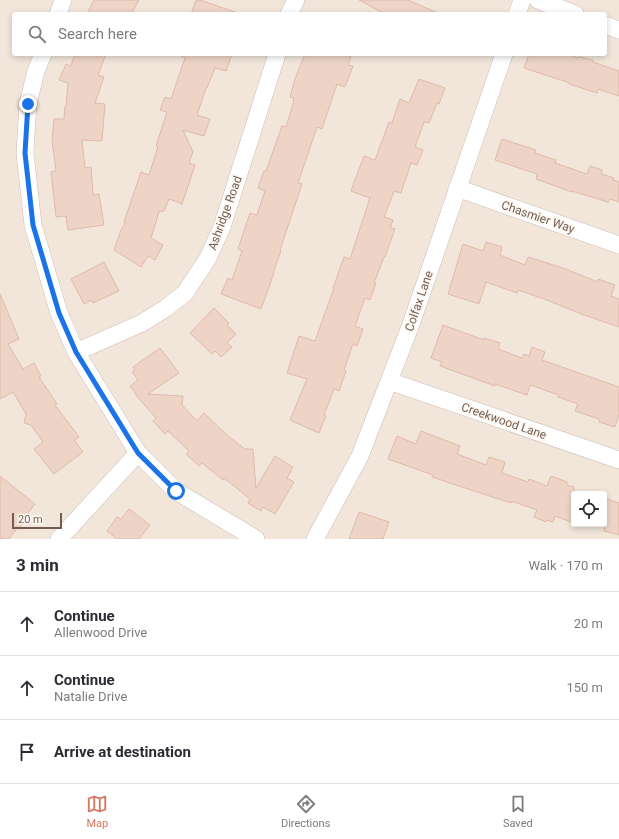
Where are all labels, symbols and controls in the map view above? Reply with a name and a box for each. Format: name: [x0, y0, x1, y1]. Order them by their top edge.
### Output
search box: [12, 12, 607, 56]
icon: search: [26, 23, 48, 45]
text: Search here: [58, 25, 137, 43]
route end: [19, 95, 37, 113]
street label: Ashridge Road: [205, 174, 245, 252]
street label: Chasmier Way: [500, 198, 577, 236]
street label: Colfax Lane: [402, 269, 436, 333]
street label: Creekwood Lane: [460, 400, 548, 442]
route start: [167, 482, 185, 500]
map controls: [571, 491, 607, 527]
button: locate: [571, 491, 607, 527]
scale bar: [12, 511, 62, 530]
text: 20 m: [18, 513, 43, 526]
text: 3 min: [16, 555, 59, 575]
text: Walk · 170 m: [528, 558, 603, 573]
text: Continue: [54, 607, 115, 625]
icon: ahead: [16, 613, 38, 635]
text: 20 m: [574, 616, 603, 631]
text: Allenwood Drive: [54, 625, 147, 640]
text: Continue: [54, 671, 115, 689]
icon: ahead: [16, 677, 38, 699]
text: 150 m: [566, 680, 603, 695]
text: Natalie Drive: [54, 689, 127, 704]
icon: arrive: [16, 741, 38, 763]
text: Arrive at destination: [54, 743, 191, 761]
tab: Map: [86, 793, 108, 830]
tab: Directions: [281, 793, 330, 830]
tab: Saved: [503, 793, 533, 830]

